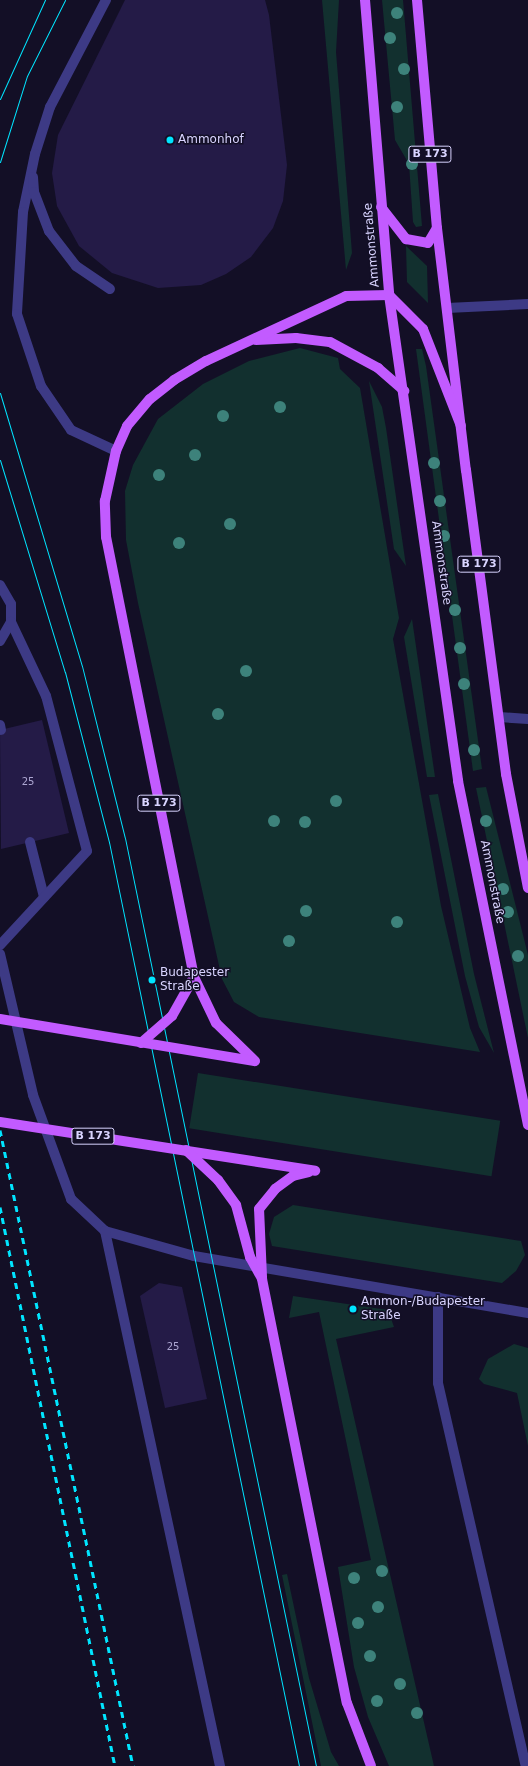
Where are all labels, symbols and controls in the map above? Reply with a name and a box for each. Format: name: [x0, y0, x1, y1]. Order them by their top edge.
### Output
place label: Ammonhof: [178, 133, 244, 147]
marker: Ammonhof: [165, 135, 175, 145]
road number: B 173: [408, 145, 452, 163]
street label: Ammonstraße: [361, 202, 383, 288]
street label: Ammonstraße: [428, 520, 454, 606]
road number: B 173: [457, 555, 501, 573]
house number: 25: [22, 776, 34, 788]
road number: B 173: [137, 794, 181, 812]
street label: Ammonstraße: [477, 839, 507, 925]
place label: Budapester Straße: [160, 966, 229, 994]
marker: Budapester Straße: [147, 975, 157, 985]
road number: B 173: [71, 1127, 115, 1145]
place label: Ammon-/Budapester Straße: [361, 1295, 485, 1323]
marker: Ammon-/Budapester Straße: [348, 1304, 358, 1314]
house number: 25: [167, 1341, 179, 1353]

